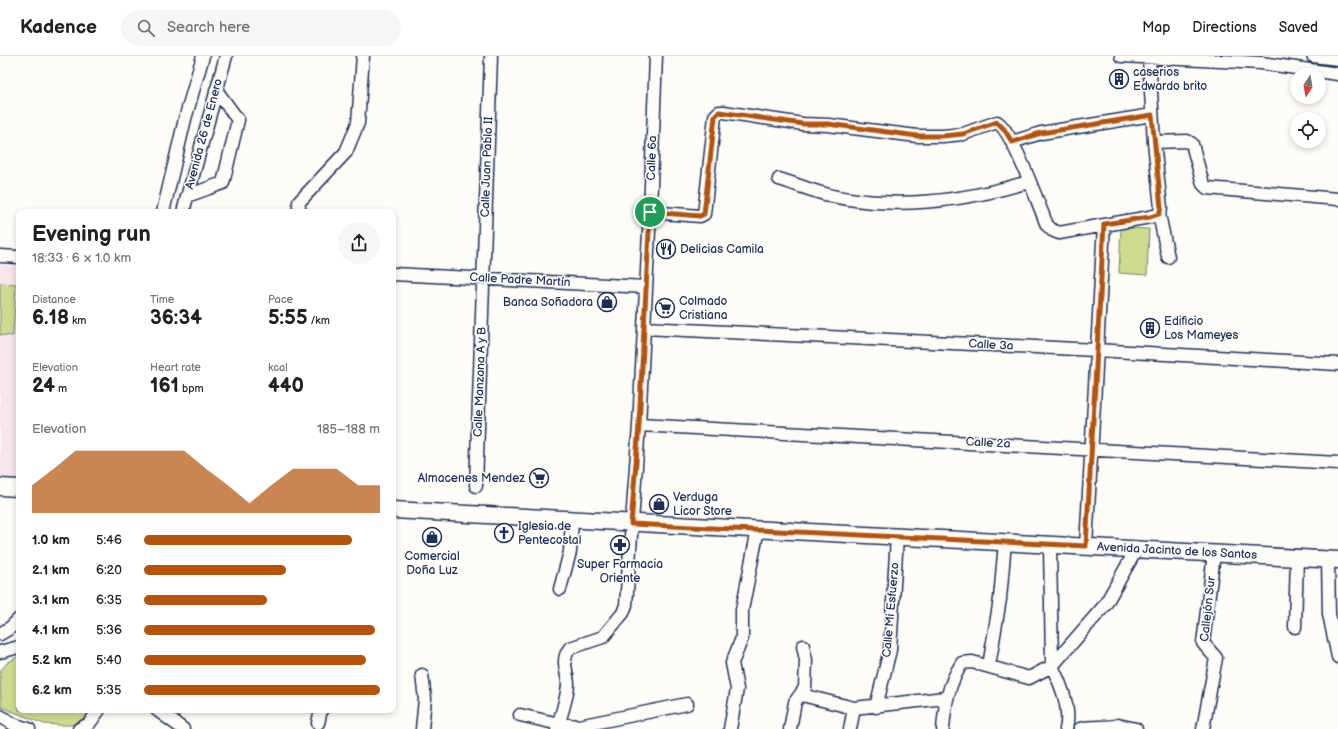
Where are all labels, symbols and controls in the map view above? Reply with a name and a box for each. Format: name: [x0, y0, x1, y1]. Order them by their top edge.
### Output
search box: [121, 10, 401, 46]
text: Kadence: [20, 16, 97, 39]
icon: search: [135, 17, 157, 39]
text: Search here: [167, 18, 250, 37]
text: Map: [1142, 19, 1170, 36]
text: Directions: [1192, 19, 1257, 36]
text: Saved: [1279, 19, 1318, 36]
place label: caserios Edwardo brito: [1133, 65, 1207, 94]
building icon: caserios Edwardo brito: [1108, 68, 1130, 90]
north arrow: [1290, 68, 1326, 104]
map controls: [1290, 68, 1326, 148]
street label: Avenida 26 de Enero: [182, 77, 226, 191]
button: locate: [1290, 112, 1326, 148]
street label: Calle Juan Pablo II: [478, 116, 496, 218]
street label: Calle 6a: [644, 135, 660, 181]
pin: [633, 195, 667, 229]
icon: arrive: [639, 201, 661, 223]
text: Evening run: [32, 221, 151, 248]
button: share: [338, 222, 380, 264]
restaurant icon: Delicias Camila: [655, 238, 677, 260]
place label: Delicias Camila: [680, 242, 764, 257]
text: 18:33 · 6 × 1.0 km: [32, 250, 131, 266]
street label: Calle Padre Martín: [469, 270, 571, 290]
shop icon: Banca Soñadora: [596, 291, 618, 313]
text: Distance: [32, 293, 76, 306]
text: Time: [150, 293, 174, 306]
text: Pace: [268, 293, 293, 306]
place label: Colmado Cristiana: [679, 294, 728, 323]
place label: Banca Soñadora: [503, 295, 593, 310]
supermarket icon: Colmado Cristiana: [654, 297, 676, 319]
text: 6.18: [32, 306, 69, 330]
text: 36:34: [150, 306, 202, 330]
text: 5:55: [268, 306, 307, 330]
text: km: [69, 314, 86, 327]
text: /km: [307, 314, 330, 327]
place label: Edificio Los Mameyes: [1164, 314, 1238, 343]
building icon: Edificio Los Mameyes: [1139, 317, 1161, 339]
street label: Calle Manzana A y B: [471, 327, 489, 437]
street label: Calle 3a: [968, 336, 1014, 354]
text: Elevation: [32, 361, 78, 374]
text: Heart rate: [150, 361, 201, 374]
text: kcal: [268, 361, 288, 374]
text: 24: [32, 374, 55, 398]
text: 161: [150, 374, 179, 398]
text: 440: [268, 374, 304, 398]
text: m: [55, 382, 67, 395]
text: bpm: [179, 382, 204, 395]
text: Elevation: [32, 421, 86, 437]
text: 185–188 m: [317, 421, 380, 437]
street label: Calle 2a: [965, 434, 1011, 452]
supermarket icon: Almacenes Mendez: [528, 467, 550, 489]
place label: Almacenes Mendez: [418, 471, 525, 486]
place label: Verduga Licor Store: [673, 490, 732, 519]
shop icon: Verduga Licor Store: [648, 493, 670, 515]
place label: Iglesia de Pentecostal: [518, 519, 581, 548]
church icon: Iglesia de Pentecostal: [493, 522, 515, 544]
shop icon: Comercial Doña Luz: [421, 526, 443, 548]
text: 1.0 km: [32, 532, 70, 548]
text: 5:46: [96, 532, 122, 548]
pharmacy icon: Super Farmacia Oriente: [609, 534, 631, 556]
street label: Avenida Jacinto de los Santos: [1097, 539, 1257, 563]
place label: Comercial Doña Luz: [404, 549, 460, 578]
place label: Super Farmacia Oriente: [577, 557, 663, 586]
text: 2.1 km: [32, 562, 70, 578]
text: 6:20: [96, 562, 122, 578]
street label: Calle Mi Esfuerzo: [879, 562, 903, 658]
street label: Callejón Sur: [1197, 575, 1219, 642]
text: 3.1 km: [32, 592, 69, 608]
text: 6:35: [96, 592, 122, 608]
text: 4.1 km: [32, 622, 69, 638]
text: 5:36: [96, 622, 122, 638]
text: 5.2 km: [32, 652, 72, 668]
text: 5:40: [96, 652, 122, 668]
text: 6.2 km: [32, 682, 72, 698]
text: 5:35: [96, 682, 122, 698]

